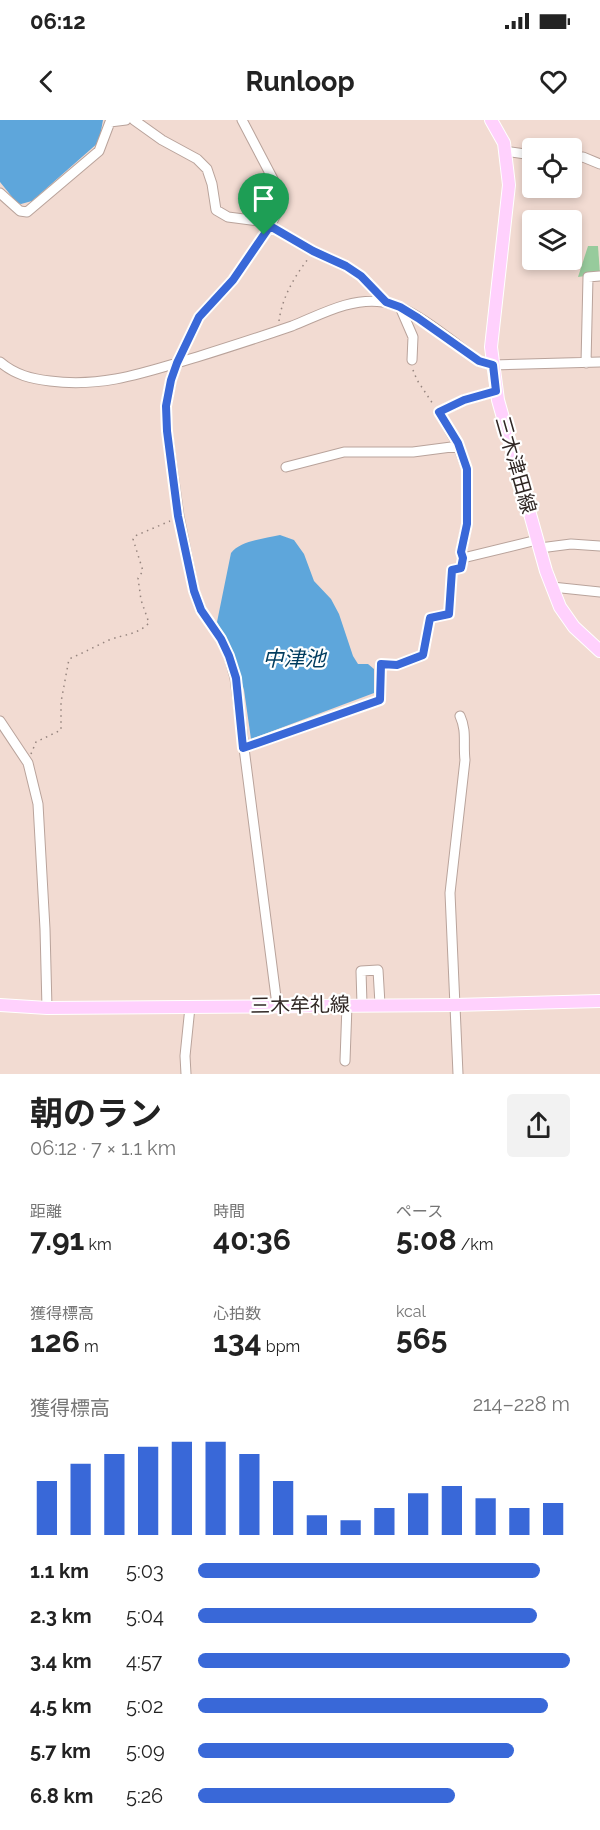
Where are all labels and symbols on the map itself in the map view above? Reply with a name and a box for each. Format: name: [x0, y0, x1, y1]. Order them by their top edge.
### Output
pin: [238, 173, 289, 235]
street label: 三木津田線: [491, 414, 541, 516]
water label: 中津池: [263, 646, 327, 671]
street label: 三木牟礼線: [250, 992, 350, 1018]

